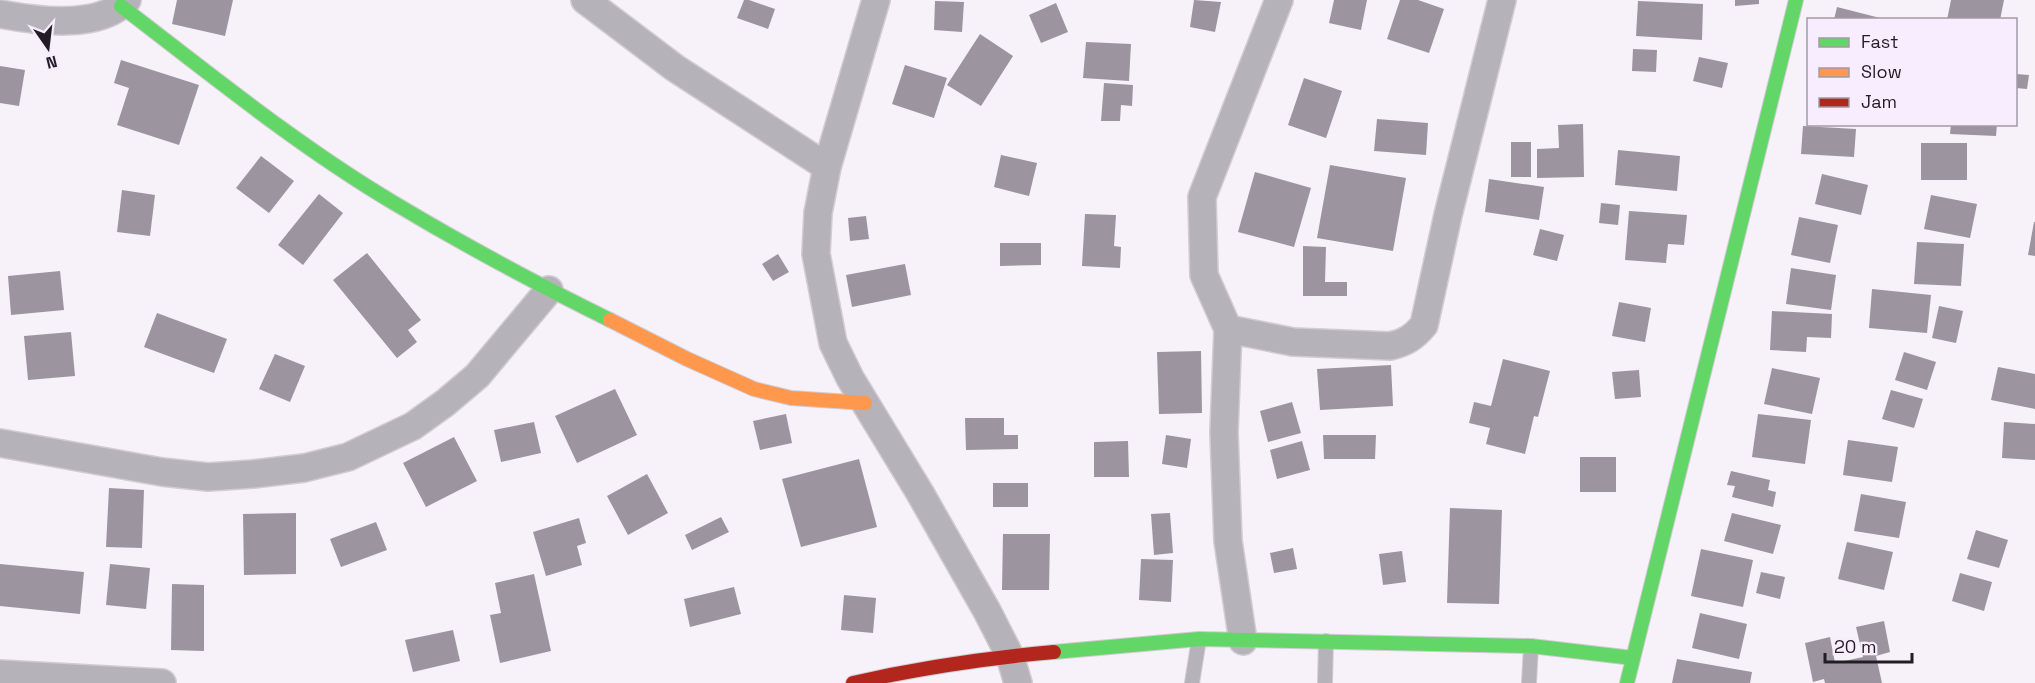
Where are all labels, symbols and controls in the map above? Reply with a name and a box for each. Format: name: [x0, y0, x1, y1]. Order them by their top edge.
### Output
north arrow: [18, 18, 78, 78]
legend: [1807, 18, 2017, 126]
text: Fast: [1861, 30, 1898, 53]
text: N: [44, 51, 59, 74]
text: Slow: [1861, 60, 1902, 83]
text: Jam: [1861, 90, 1897, 113]
scale bar: [1825, 626, 1912, 664]
text: 20 m: [1834, 635, 1877, 658]

